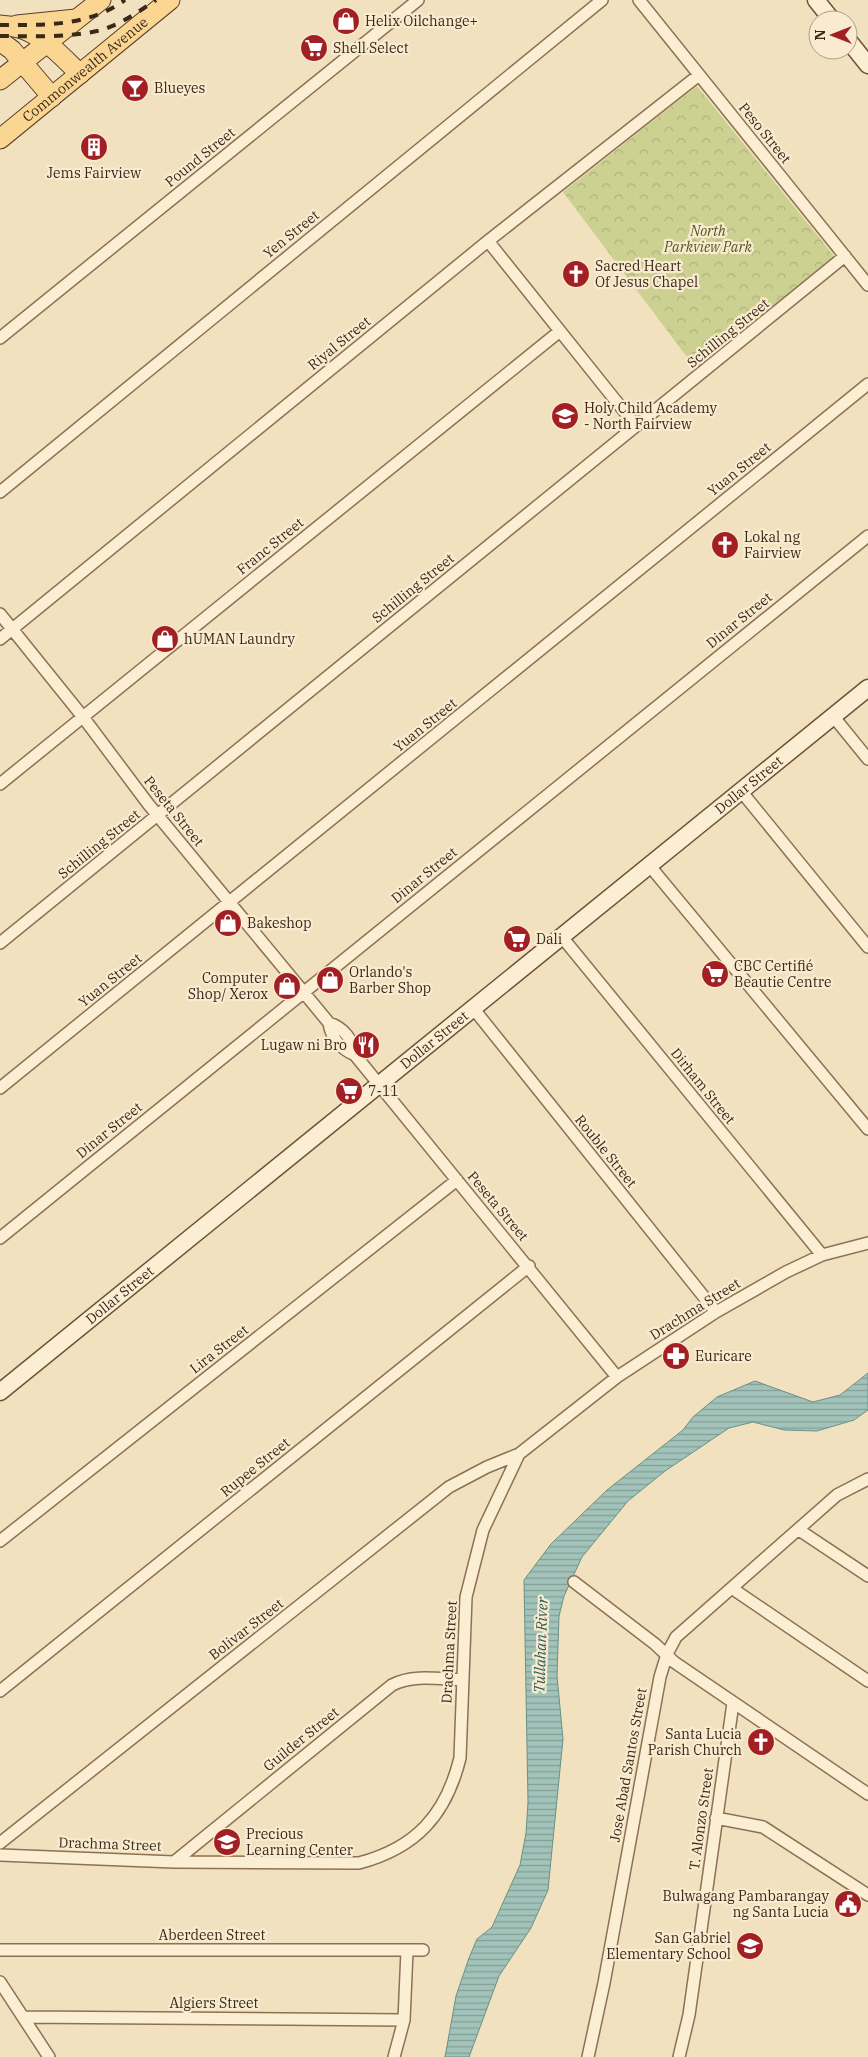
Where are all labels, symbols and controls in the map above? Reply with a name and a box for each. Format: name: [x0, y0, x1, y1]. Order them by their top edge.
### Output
shop icon: Helix Oilchange+: [331, 6, 361, 36]
north arrow: [808, 10, 858, 60]
place label: Helix Oilchange+: [365, 12, 478, 30]
street label: Commonwealth Avenue: [19, 13, 152, 126]
text: N: [811, 29, 829, 41]
supermarket icon: Shell Select: [299, 33, 329, 63]
place label: Shell Select: [333, 39, 409, 57]
bar icon: Blueyes: [120, 73, 150, 103]
place label: Blueyes: [154, 79, 206, 97]
street label: Peso Street: [735, 99, 795, 167]
street label: Pound Street: [161, 123, 239, 191]
building icon: Jems Fairview: [79, 132, 109, 162]
place label: Jems Fairview: [47, 164, 141, 182]
street label: Yen Street: [259, 206, 323, 262]
park label: North Parkview Park: [663, 222, 753, 256]
place label: Sacred Heart Of Jesus Chapel: [595, 257, 698, 291]
church icon: Sacred Heart Of Jesus Chapel: [561, 259, 591, 289]
street label: Schilling Street: [683, 294, 773, 372]
street label: Riyal Street: [304, 312, 374, 374]
place label: Holy Child Academy - North Fairview: [584, 399, 718, 433]
school or university icon: Holy Child Academy - North Fairview: [550, 401, 580, 431]
street label: Yuan Street: [704, 438, 774, 500]
street label: Franc Street: [233, 513, 307, 578]
place label: Lokal ng Fairview: [744, 528, 801, 562]
church icon: Lokal ng Fairview: [710, 530, 740, 560]
street label: Schilling Street: [368, 549, 458, 627]
street label: Dinar Street: [702, 588, 776, 652]
shop icon: hUMAN Laundry: [150, 624, 180, 654]
place label: hUMAN Laundry: [184, 630, 296, 648]
street label: Yuan Street: [390, 694, 460, 756]
street label: Dollar Street: [711, 752, 787, 818]
street label: Peseta Street: [140, 772, 208, 850]
street label: Schilling Street: [54, 805, 144, 883]
street label: Dinar Street: [387, 843, 461, 907]
shop icon: Bakeshop: [213, 908, 243, 938]
place label: Bakeshop: [247, 914, 312, 932]
supermarket icon: Dali: [502, 924, 532, 954]
place label: Dali: [536, 930, 562, 948]
street label: Yuan Street: [75, 949, 145, 1011]
place label: CBC Certifié Beautie Centre: [734, 957, 831, 991]
supermarket icon: CBC Certifié Beautie Centre: [700, 959, 730, 989]
place label: Orlando's Barber Shop: [349, 963, 431, 997]
shop icon: Orlando's Barber Shop: [315, 965, 345, 995]
place label: Computer Shop/ Xerox: [188, 969, 269, 1003]
shop icon: Computer Shop/ Xerox: [272, 971, 302, 1001]
street label: Dollar Street: [396, 1007, 472, 1073]
restaurant icon: Lugaw ni Bro: [351, 1030, 381, 1060]
place label: Lugaw ni Bro: [261, 1036, 347, 1054]
street label: Dirham Street: [667, 1044, 739, 1128]
supermarket icon: 7-11: [334, 1076, 364, 1106]
place label: 7-11: [368, 1082, 399, 1100]
street label: Dinar Street: [72, 1098, 146, 1162]
street label: Rouble Street: [571, 1111, 641, 1191]
street label: Peseta Street: [464, 1167, 532, 1245]
street label: Dollar Street: [82, 1262, 157, 1328]
street label: Drachma Street: [646, 1274, 744, 1344]
street label: Lira Street: [186, 1321, 252, 1377]
pharmacy icon: Euricare: [661, 1341, 691, 1371]
place label: Euricare: [695, 1347, 752, 1365]
street label: Rupee Street: [217, 1433, 293, 1501]
street label: Bolivar Street: [205, 1594, 287, 1664]
water label: Tullahan River: [529, 1596, 552, 1693]
street label: Drachma Street: [437, 1600, 461, 1704]
street label: Jose Abad Santos Street: [606, 1686, 650, 1844]
street label: Guilder Street: [260, 1703, 343, 1775]
place label: Santa Lucia Parish Church: [648, 1725, 742, 1759]
church icon: Santa Lucia Parish Church: [746, 1727, 776, 1757]
street label: T. Alonzo Street: [685, 1767, 717, 1871]
place label: Precious Learning Center: [246, 1825, 354, 1859]
school or university icon: Precious Learning Center: [212, 1827, 242, 1857]
street label: Drachma Street: [58, 1833, 162, 1855]
place label: Bulwagang Pambarangay ng Santa Lucia: [662, 1887, 830, 1921]
public building icon: Bulwagang Pambarangay ng Santa Lucia: [833, 1889, 863, 1919]
street label: Aberdeen Street: [159, 1926, 265, 1944]
place label: San Gabriel Elementary School: [606, 1929, 731, 1963]
school or university icon: San Gabriel Elementary School: [735, 1931, 765, 1961]
street label: Algiers Street: [170, 1994, 258, 2012]

